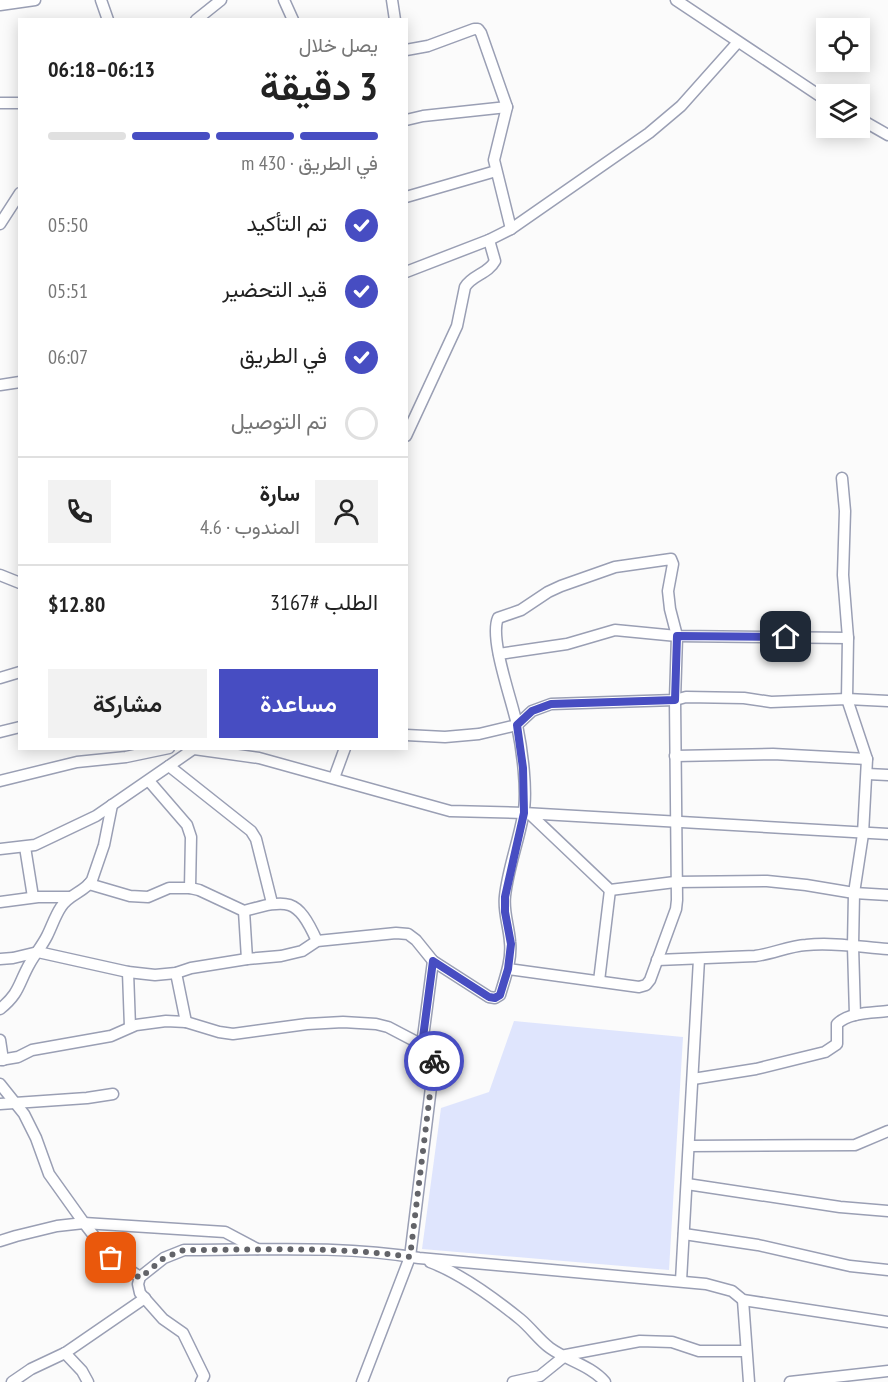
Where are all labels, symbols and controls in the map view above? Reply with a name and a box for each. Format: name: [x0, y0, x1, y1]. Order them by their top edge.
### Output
map controls: [816, 18, 870, 138]
button: locate: [816, 18, 870, 72]
text: يصل خلال: [299, 32, 378, 58]
text: 06:13–06:18: [48, 55, 155, 83]
text: 3 دقيقة: [260, 60, 378, 111]
button: layers: [816, 84, 870, 138]
text: في الطريق · 430 m: [241, 150, 378, 176]
text: تم التأكيد: [247, 209, 327, 237]
icon: check: [345, 209, 378, 242]
text: 05:50: [48, 212, 88, 238]
text: قيد التحضير: [222, 275, 327, 303]
icon: check: [345, 275, 378, 308]
text: 05:51: [48, 278, 88, 304]
text: في الطريق: [239, 341, 327, 369]
icon: check: [345, 341, 378, 374]
text: 06:07: [48, 344, 88, 370]
text: تم التوصيل: [231, 407, 327, 435]
text: سارة: [259, 479, 300, 507]
button: phone: [48, 480, 111, 543]
button: person: [315, 480, 378, 543]
text: المندوب · 4.6: [200, 514, 300, 540]
text: الطلب #3167: [270, 588, 378, 616]
text: $12.80: [48, 590, 105, 618]
pin: [760, 611, 811, 662]
icon: home: [769, 620, 802, 653]
button: مشاركة: [48, 669, 207, 738]
button: مساعدة: [219, 669, 378, 738]
courier: [404, 1031, 464, 1091]
icon: bike: [418, 1045, 451, 1078]
pin: [85, 1232, 136, 1283]
icon: bag: [94, 1241, 127, 1274]

